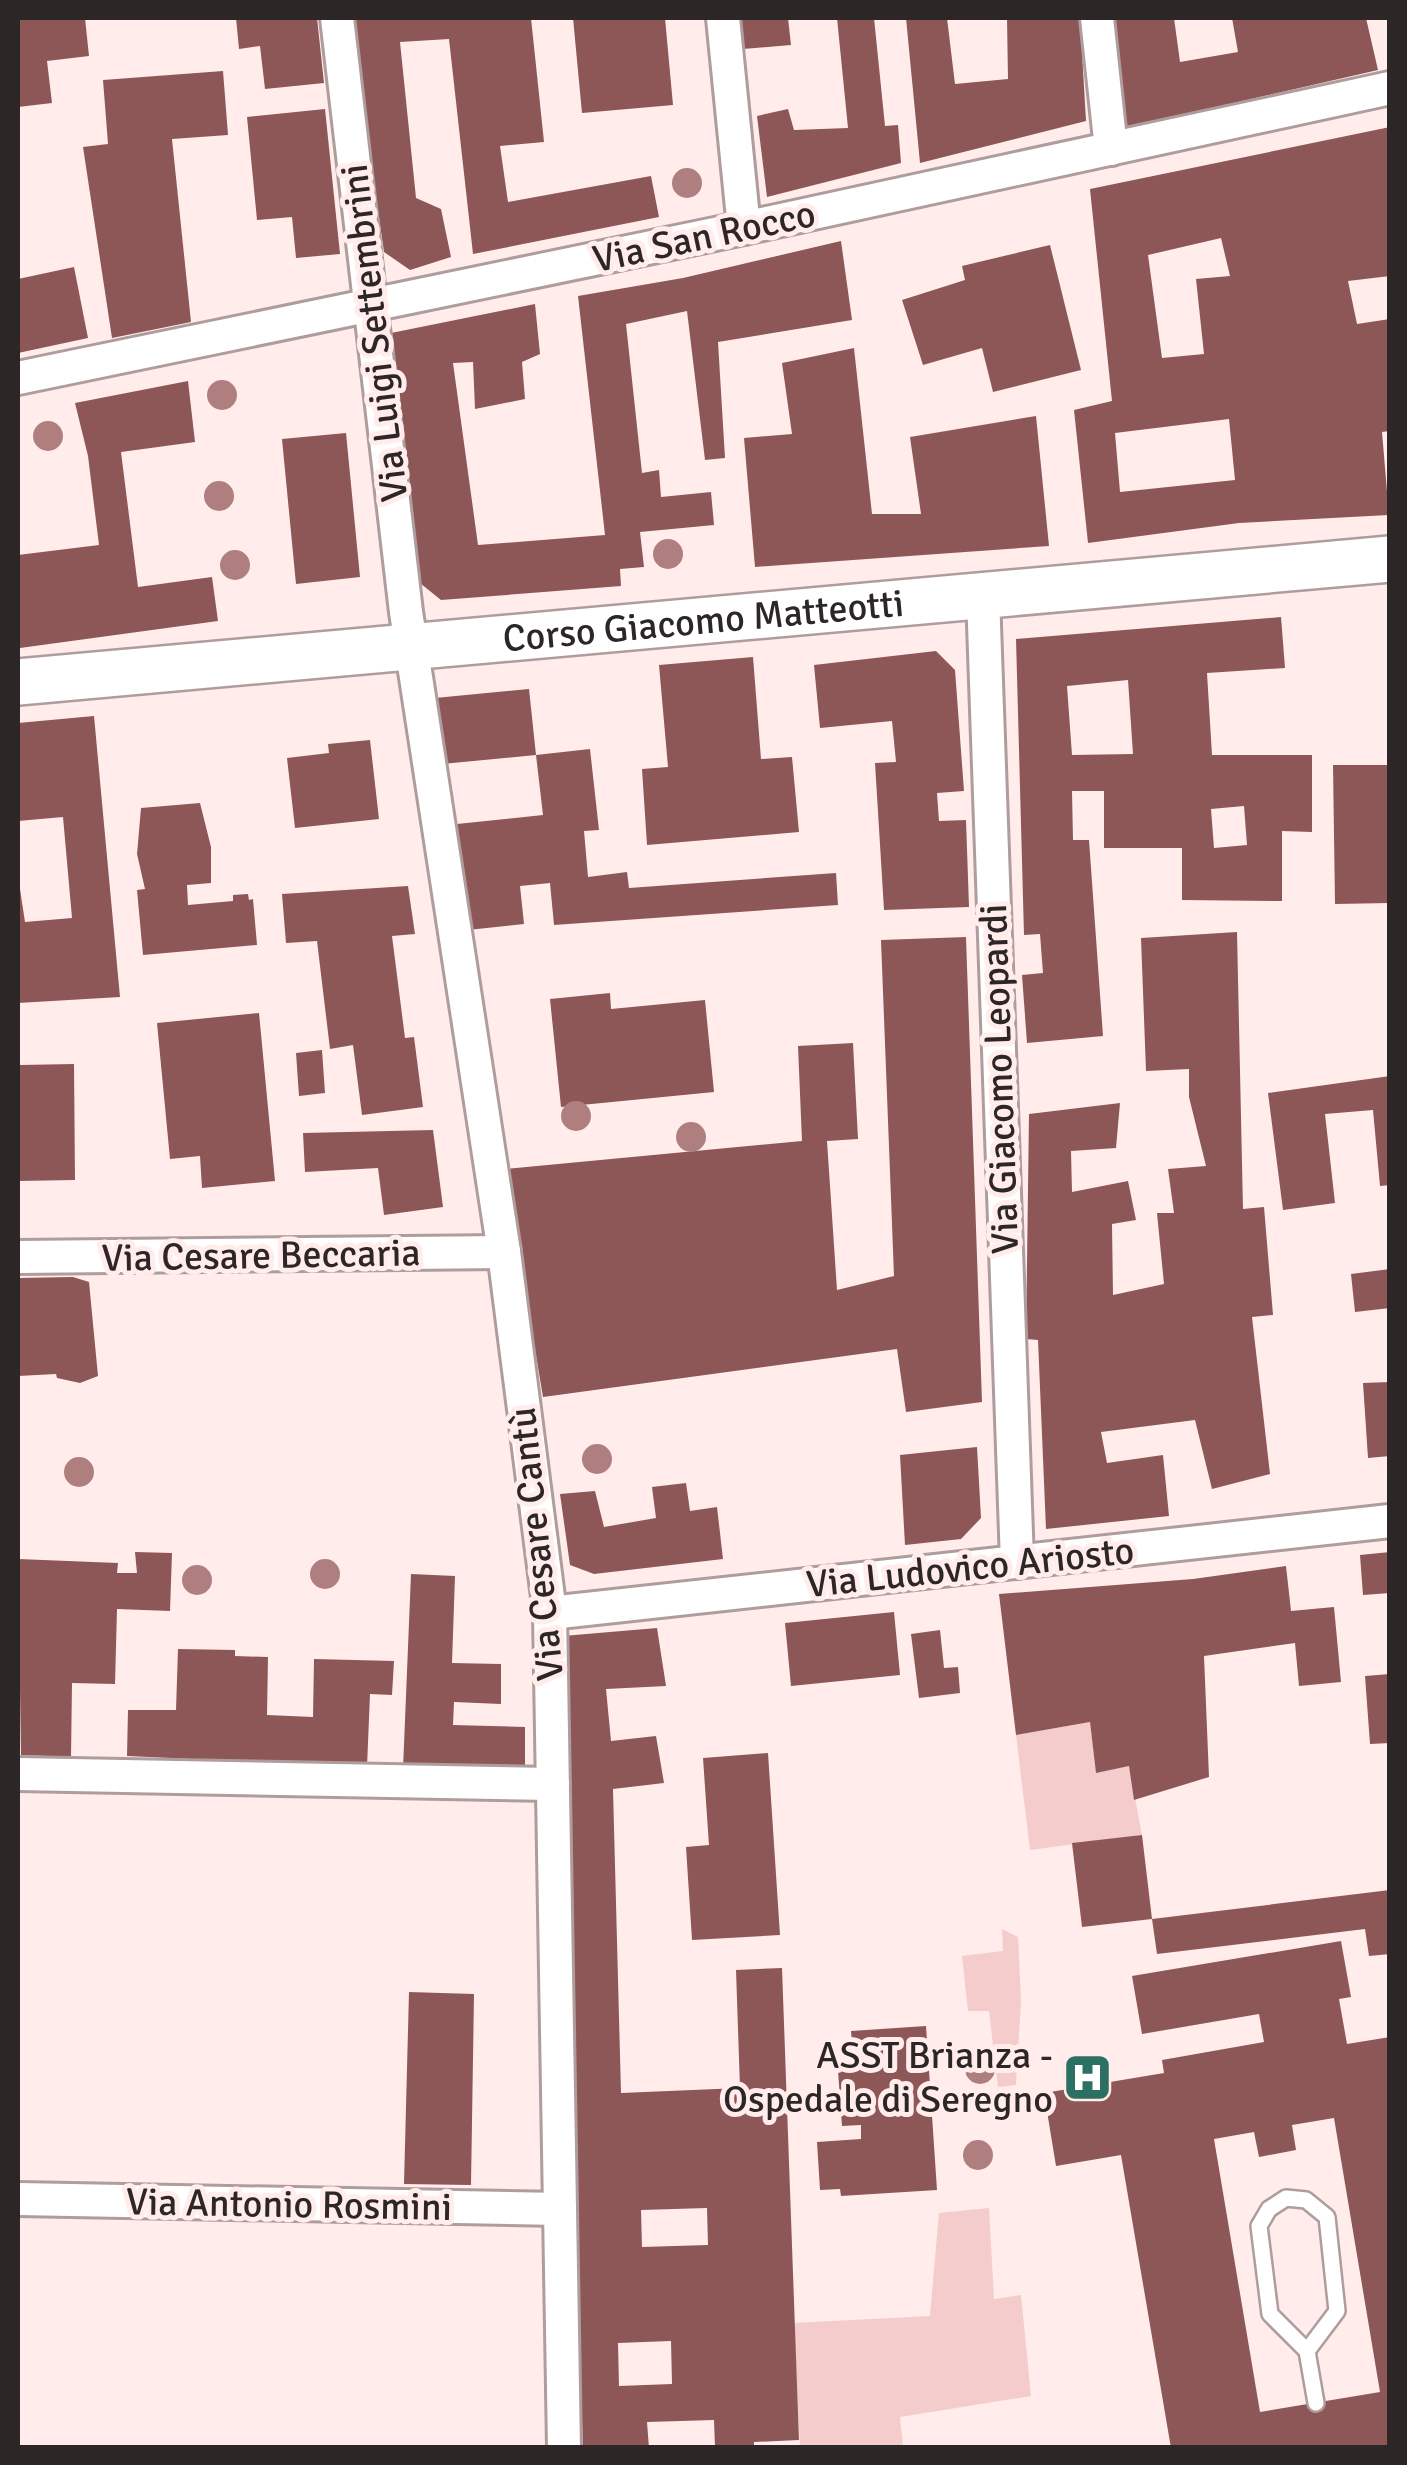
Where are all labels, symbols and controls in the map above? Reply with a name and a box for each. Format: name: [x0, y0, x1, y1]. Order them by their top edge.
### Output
street label: Via Luigi Settembrini: [330, 161, 419, 504]
street label: Via San Rocco: [588, 190, 820, 283]
street label: Corso Giacomo Matteotti: [501, 580, 906, 662]
street label: Via Giacomo Leopardi: [970, 903, 1029, 1255]
street label: Via Cesare Beccaria: [101, 1229, 421, 1282]
street label: Via Cesare Cantù: [499, 1405, 574, 1683]
street label: Via Ludovico Ariosto: [804, 1527, 1136, 1608]
place label: ASST Brianza - Ospedale di Seregno: [723, 2032, 1053, 2123]
hospital icon: ASST Brianza - Ospedale di Seregno: [1062, 2051, 1114, 2103]
street label: Via Antonio Rosmini: [126, 2178, 452, 2231]

